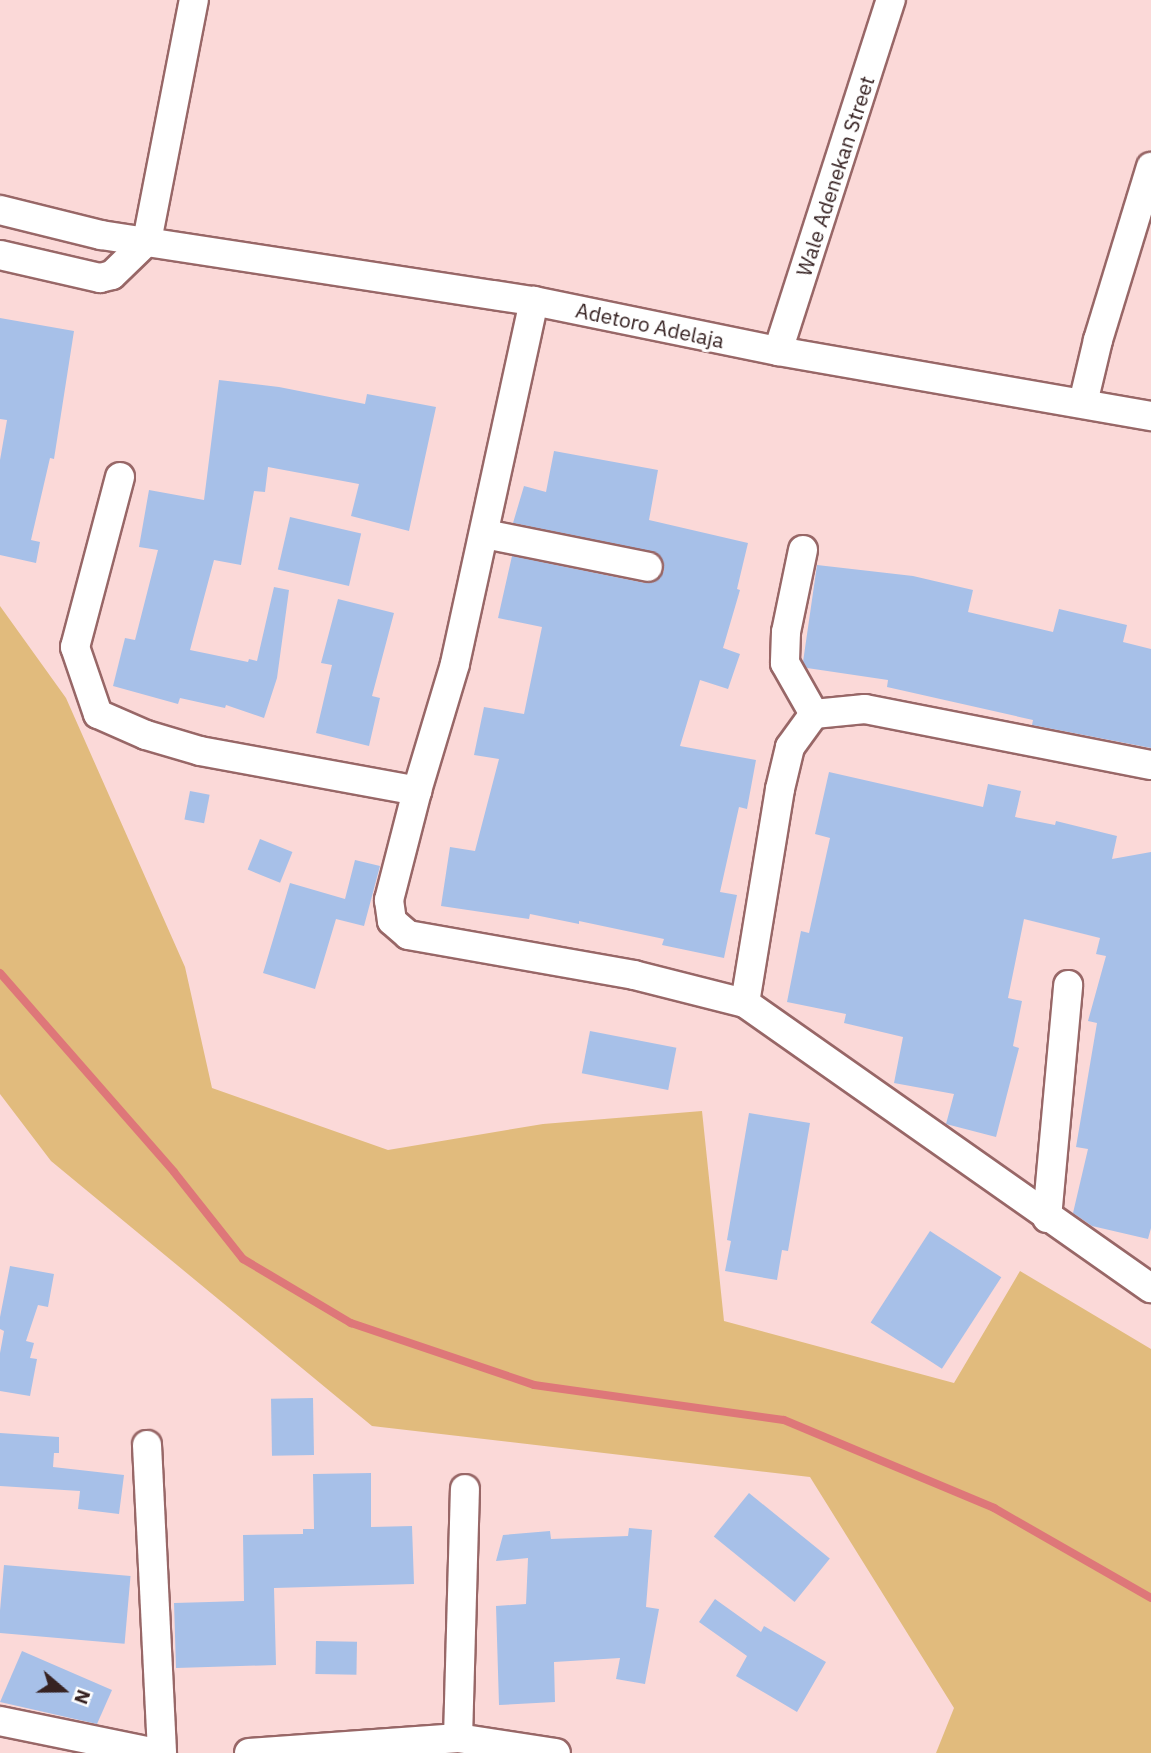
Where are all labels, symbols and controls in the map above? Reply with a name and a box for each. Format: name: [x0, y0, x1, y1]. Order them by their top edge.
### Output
street label: Wale Adenekan Street: [791, 73, 879, 279]
street label: Adetoro Adelaja: [573, 297, 727, 353]
north arrow: [28, 1655, 98, 1725]
text: N: [69, 1687, 96, 1708]

